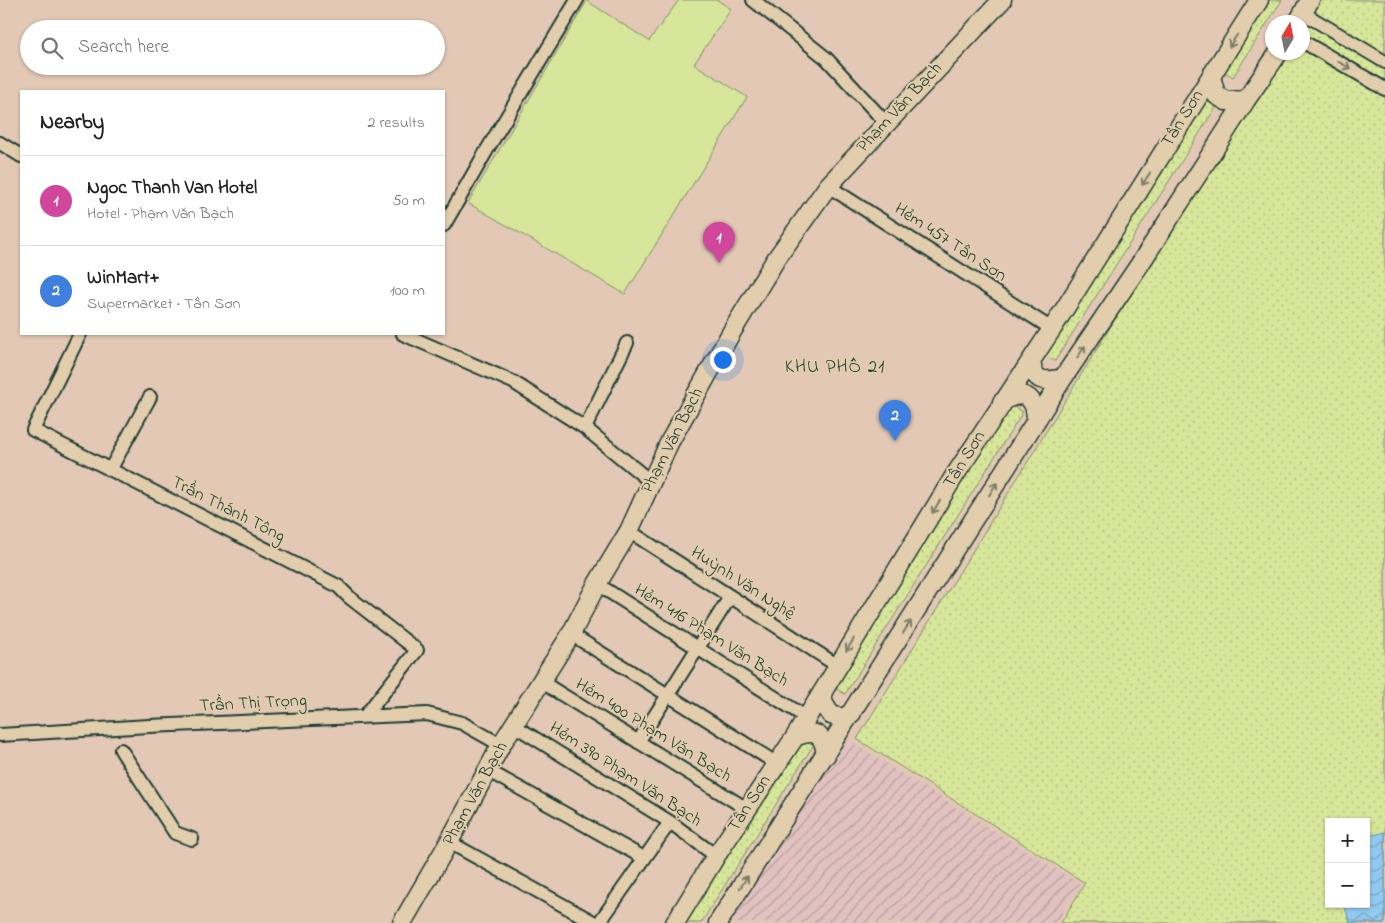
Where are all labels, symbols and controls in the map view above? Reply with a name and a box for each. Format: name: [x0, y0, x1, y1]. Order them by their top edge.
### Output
north arrow: [1265, 15, 1310, 60]
search box: [20, 20, 445, 75]
icon: search: [38, 34, 66, 62]
text: Search here: [78, 34, 169, 61]
one-way arrow: [1227, 34, 1238, 48]
street label: Phạm Văn Bạch: [851, 57, 949, 159]
one-way arrow: [1337, 60, 1351, 70]
street label: Tân Sơn: [1155, 85, 1211, 153]
text: Nearby: [40, 108, 104, 138]
text: 2 results: [367, 111, 425, 135]
one-way arrow: [1140, 171, 1150, 185]
text: Ngoc Thanh Van Hotel: [87, 175, 257, 202]
text: 1: [53, 189, 59, 213]
text: 50 m: [393, 189, 425, 213]
street label: Hẻm 457 Tân Sơn: [888, 197, 1012, 289]
text: Hotel · Phạm Văn Bạch: [87, 202, 234, 226]
pin: 1: [703, 222, 735, 263]
text: WinMart+: [87, 265, 160, 292]
text: 2: [52, 279, 60, 303]
text: 100 m: [390, 279, 425, 303]
text: Supermarket · Tân Sơn: [87, 292, 240, 316]
one-way arrow: [1076, 346, 1086, 360]
your location: [710, 347, 736, 373]
district label: KHU PHỐ 21: [785, 354, 885, 381]
street label: Phạm Văn Bạch: [635, 384, 711, 498]
pin: 2: [879, 400, 911, 441]
street label: Tân Sơn: [937, 426, 993, 494]
street label: Trần Thánh Tông: [166, 470, 290, 551]
one-way arrow: [989, 483, 999, 497]
one-way arrow: [930, 500, 941, 514]
street label: Huỳnh Văn Nghệ: [685, 540, 801, 629]
street label: Hẻm 416 Phạm Văn Bạch: [629, 578, 793, 694]
one-way arrow: [902, 620, 912, 634]
one-way arrow: [845, 638, 855, 652]
street label: Hẻm 400 Phạm Văn Bạch: [570, 672, 736, 790]
street label: Trần Thị Trọng: [198, 688, 308, 721]
street label: Hẻm 390 Phạm Văn Bạch: [543, 716, 707, 834]
street label: Phạm Văn Bạch: [437, 737, 515, 851]
street label: Tân Sơn: [722, 770, 778, 838]
map controls: [1325, 818, 1370, 908]
button: +: [1325, 818, 1370, 863]
button: −: [1325, 863, 1370, 908]
one-way arrow: [739, 875, 750, 889]

